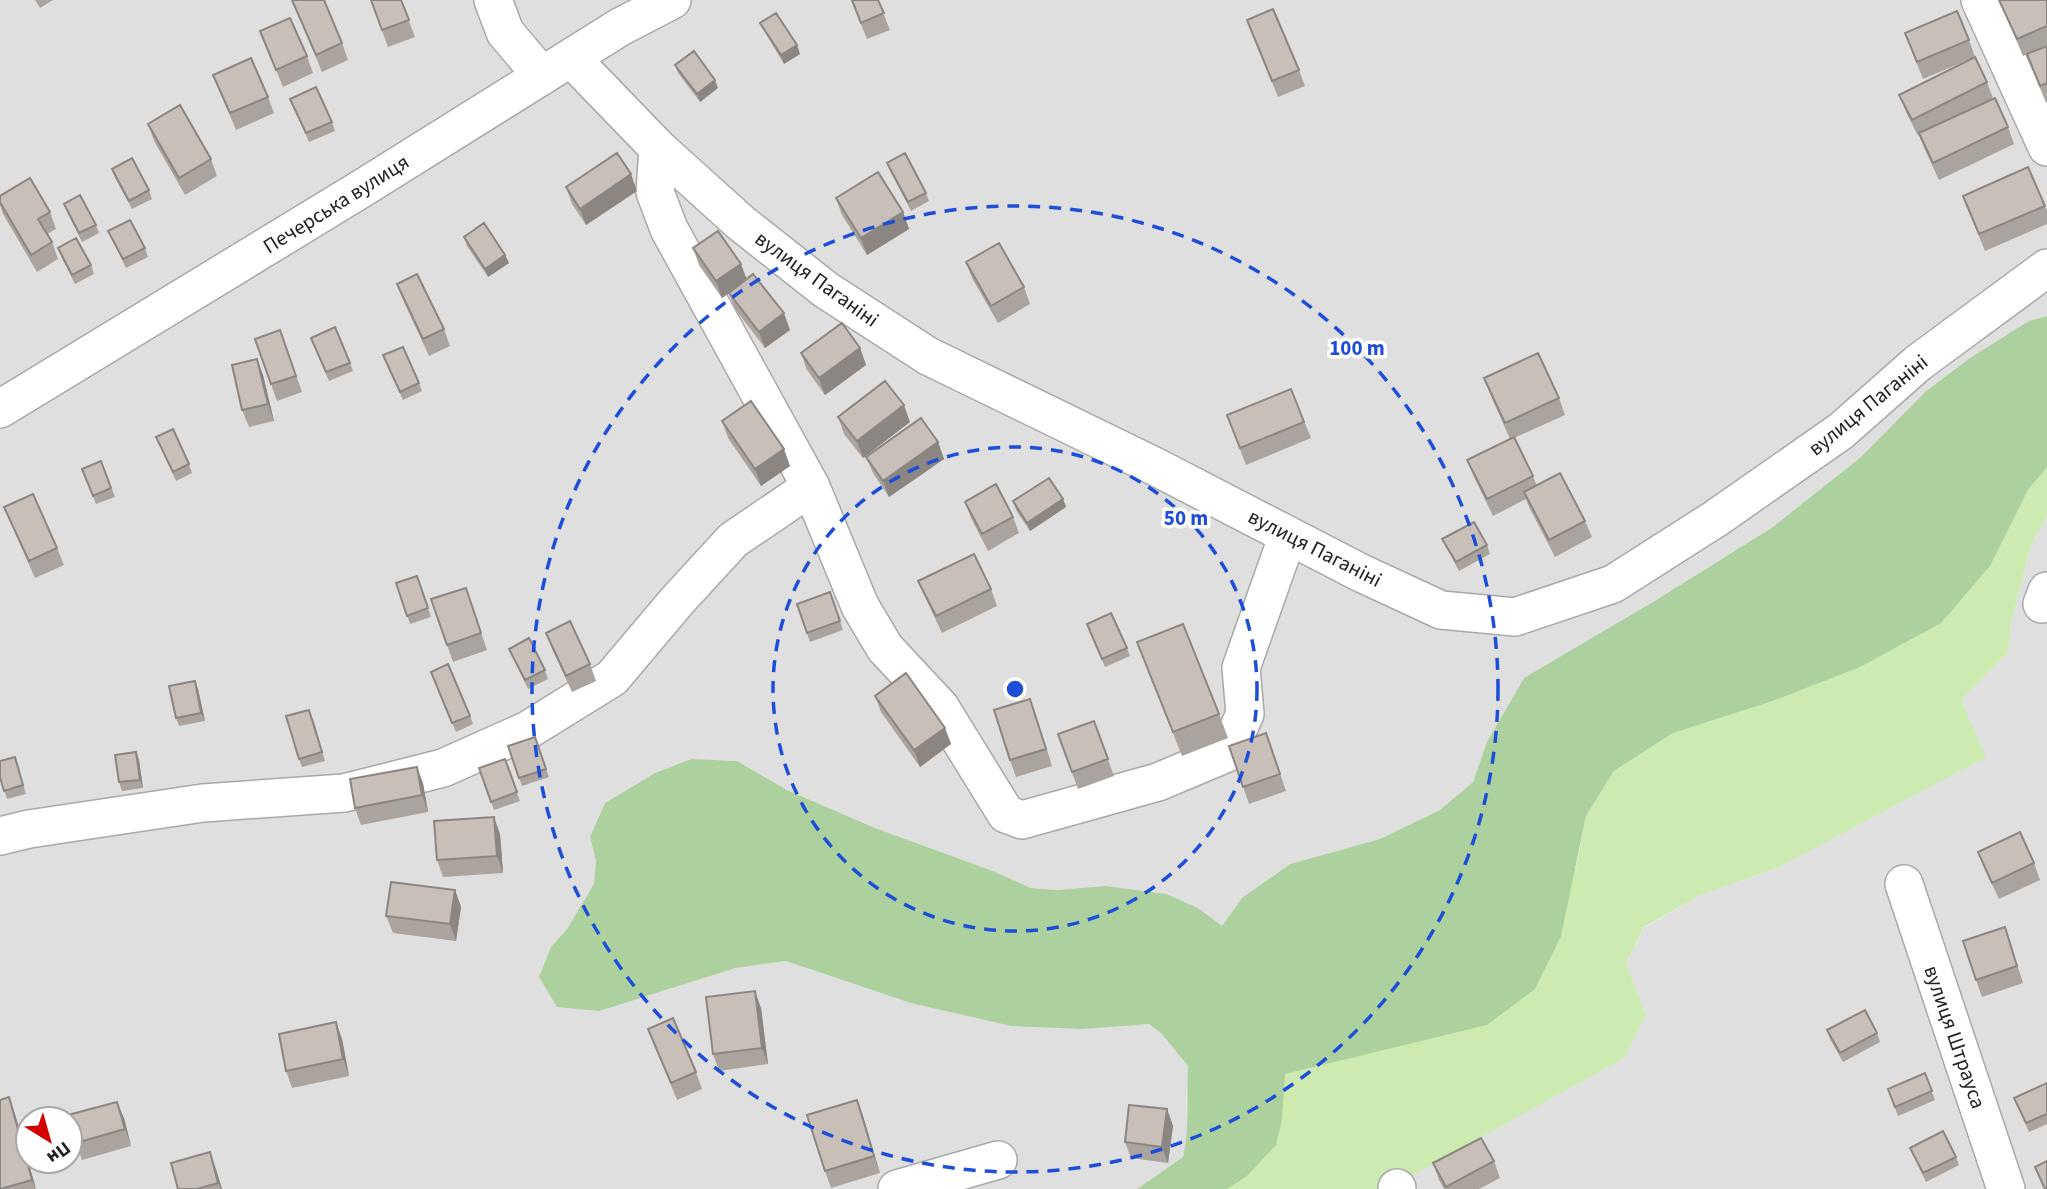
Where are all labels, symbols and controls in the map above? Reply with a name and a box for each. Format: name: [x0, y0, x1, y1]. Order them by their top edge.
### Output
street label: Печерська вулиця: [257, 147, 415, 261]
street label: вулиця Паганіні: [749, 224, 885, 334]
text: 100 m: [1329, 333, 1385, 363]
street label: вулиця Паганіні: [1802, 347, 1934, 463]
street label: вулиця Паганіні: [1243, 501, 1387, 595]
text: 50 m: [1164, 503, 1208, 533]
centre of rings: [1003, 677, 1027, 701]
street label: вулиця Штрауса: [1916, 961, 1994, 1113]
north arrow: [14, 1105, 84, 1175]
text: Пн: [41, 1134, 76, 1170]

